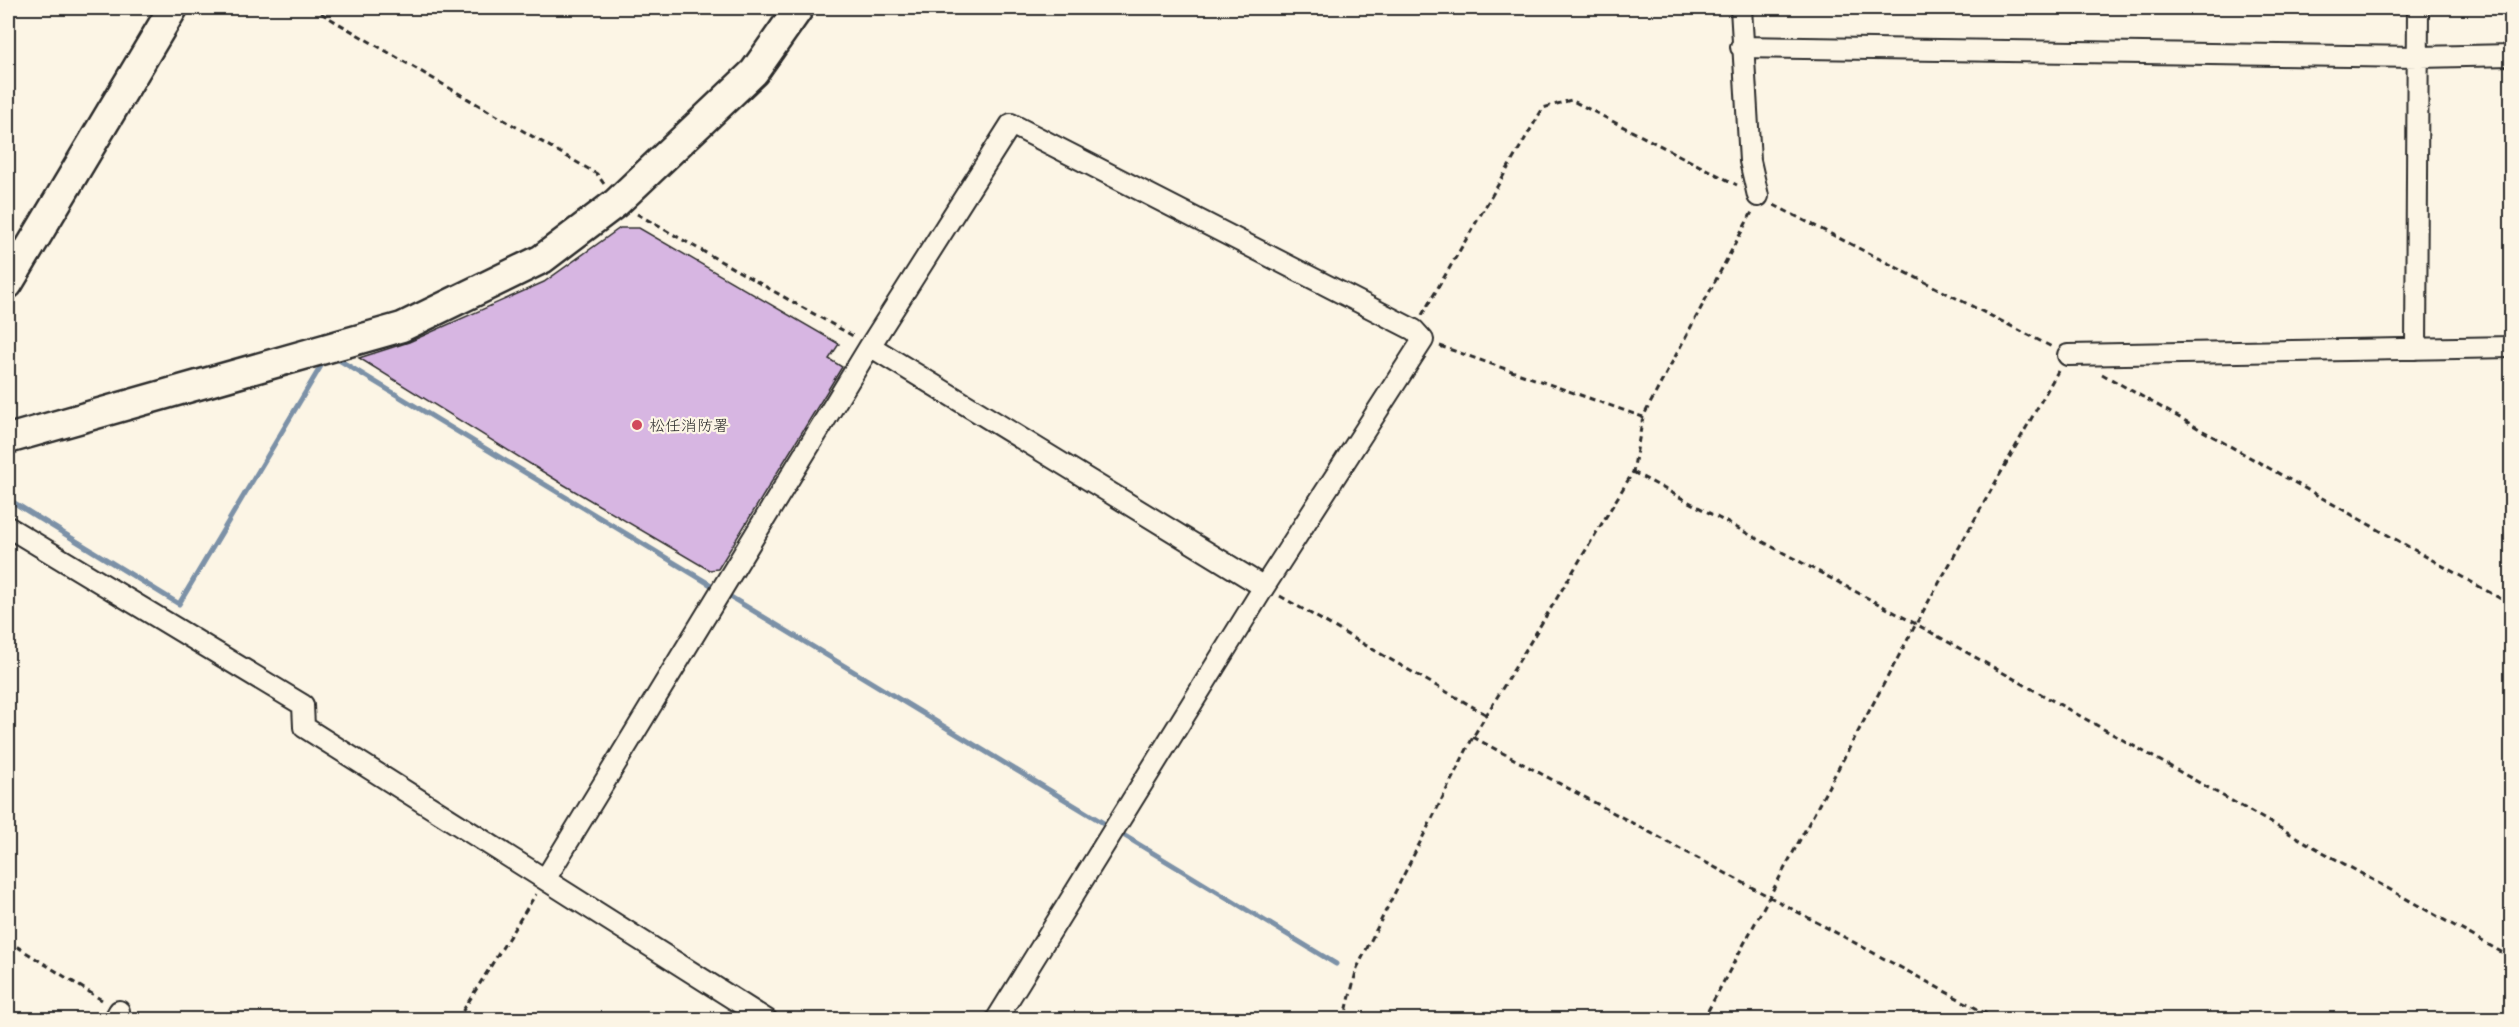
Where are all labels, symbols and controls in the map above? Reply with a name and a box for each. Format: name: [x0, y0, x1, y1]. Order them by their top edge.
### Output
place label: 松任消防署: [649, 415, 729, 436]
marker: 松任消防署: [630, 418, 644, 432]

